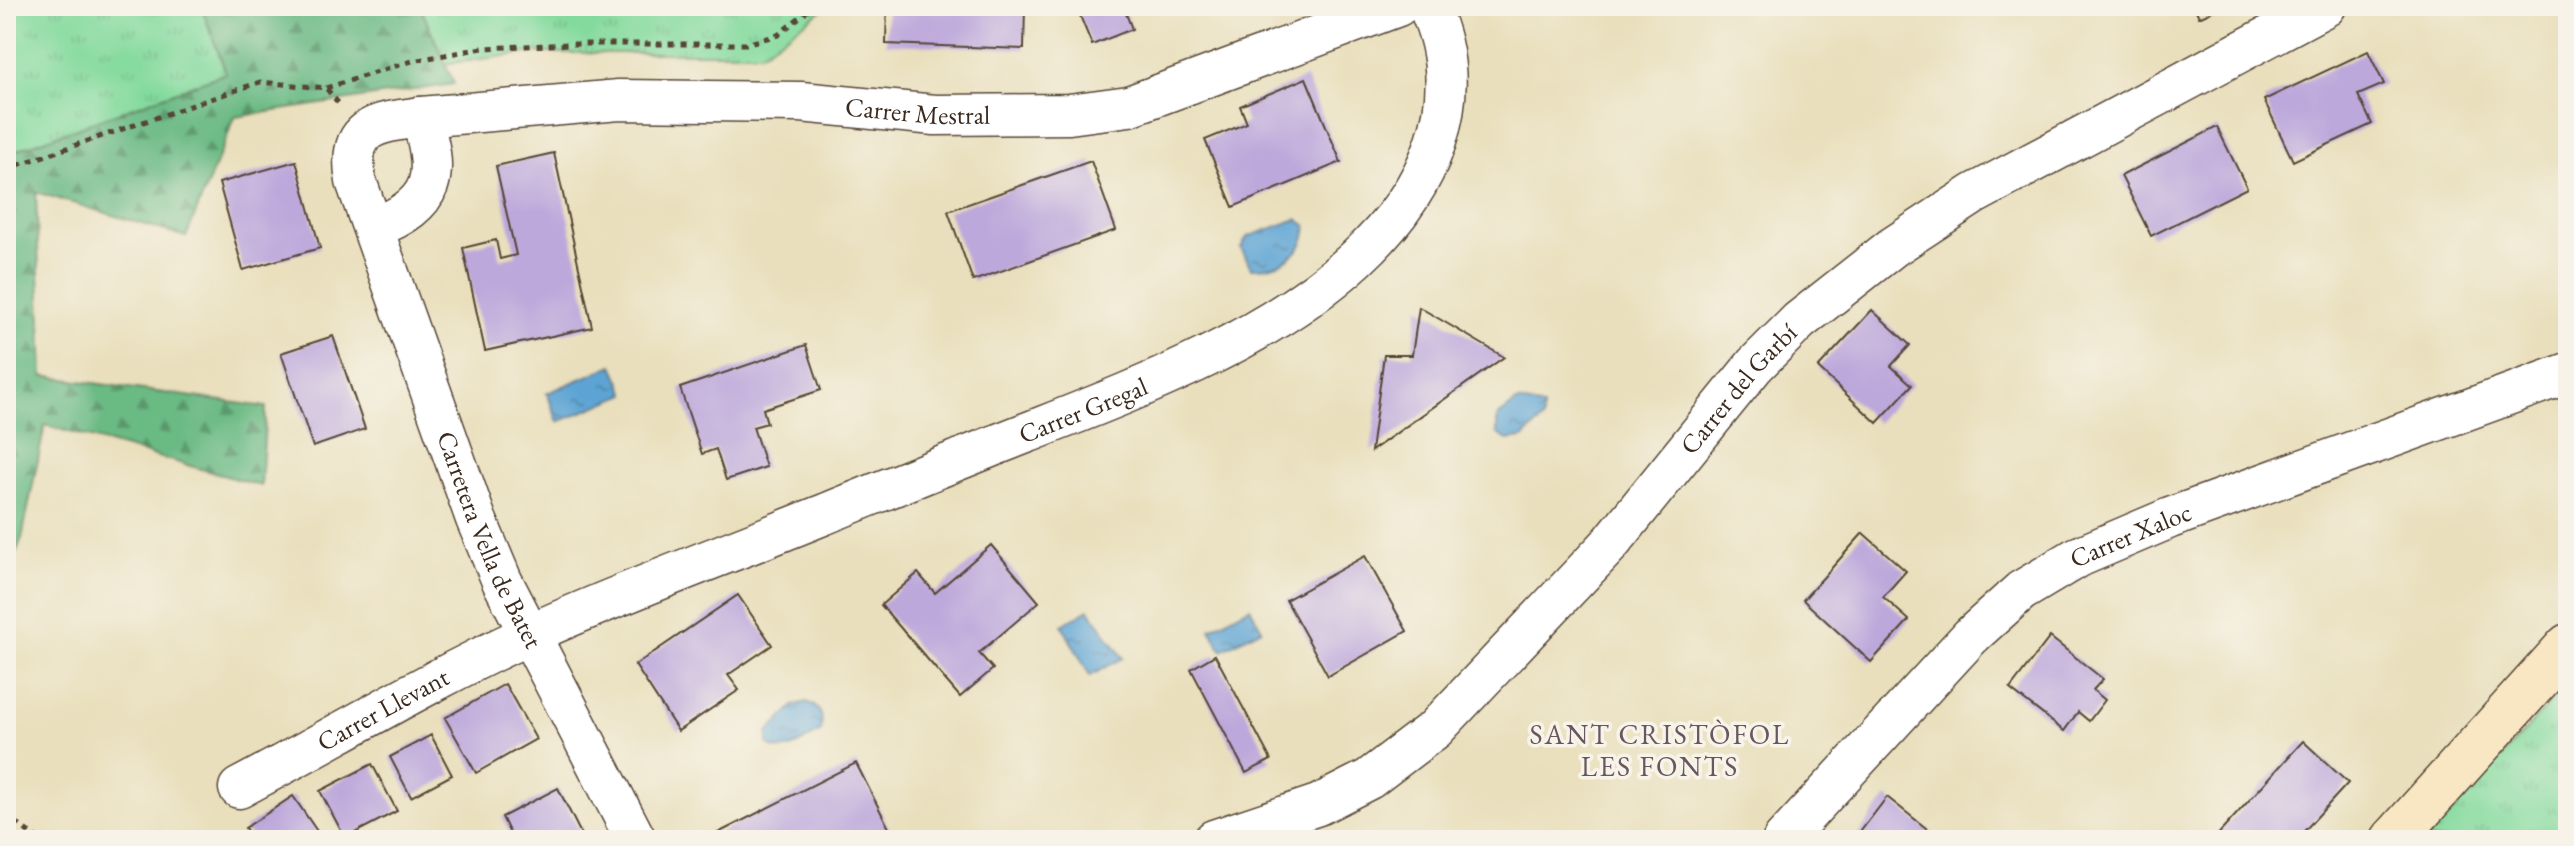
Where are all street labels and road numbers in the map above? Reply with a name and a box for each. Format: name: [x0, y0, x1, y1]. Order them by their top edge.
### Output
street label: Carrer Mestral: [844, 89, 990, 132]
street label: Carrer del Garbí: [1672, 315, 1805, 461]
street label: Carrer Gregal: [1014, 369, 1153, 451]
street label: Carretera Vella de Batet: [429, 427, 551, 654]
street label: Carrer Xaloc: [2065, 495, 2196, 576]
street label: Carrer Llevant: [311, 660, 455, 759]

